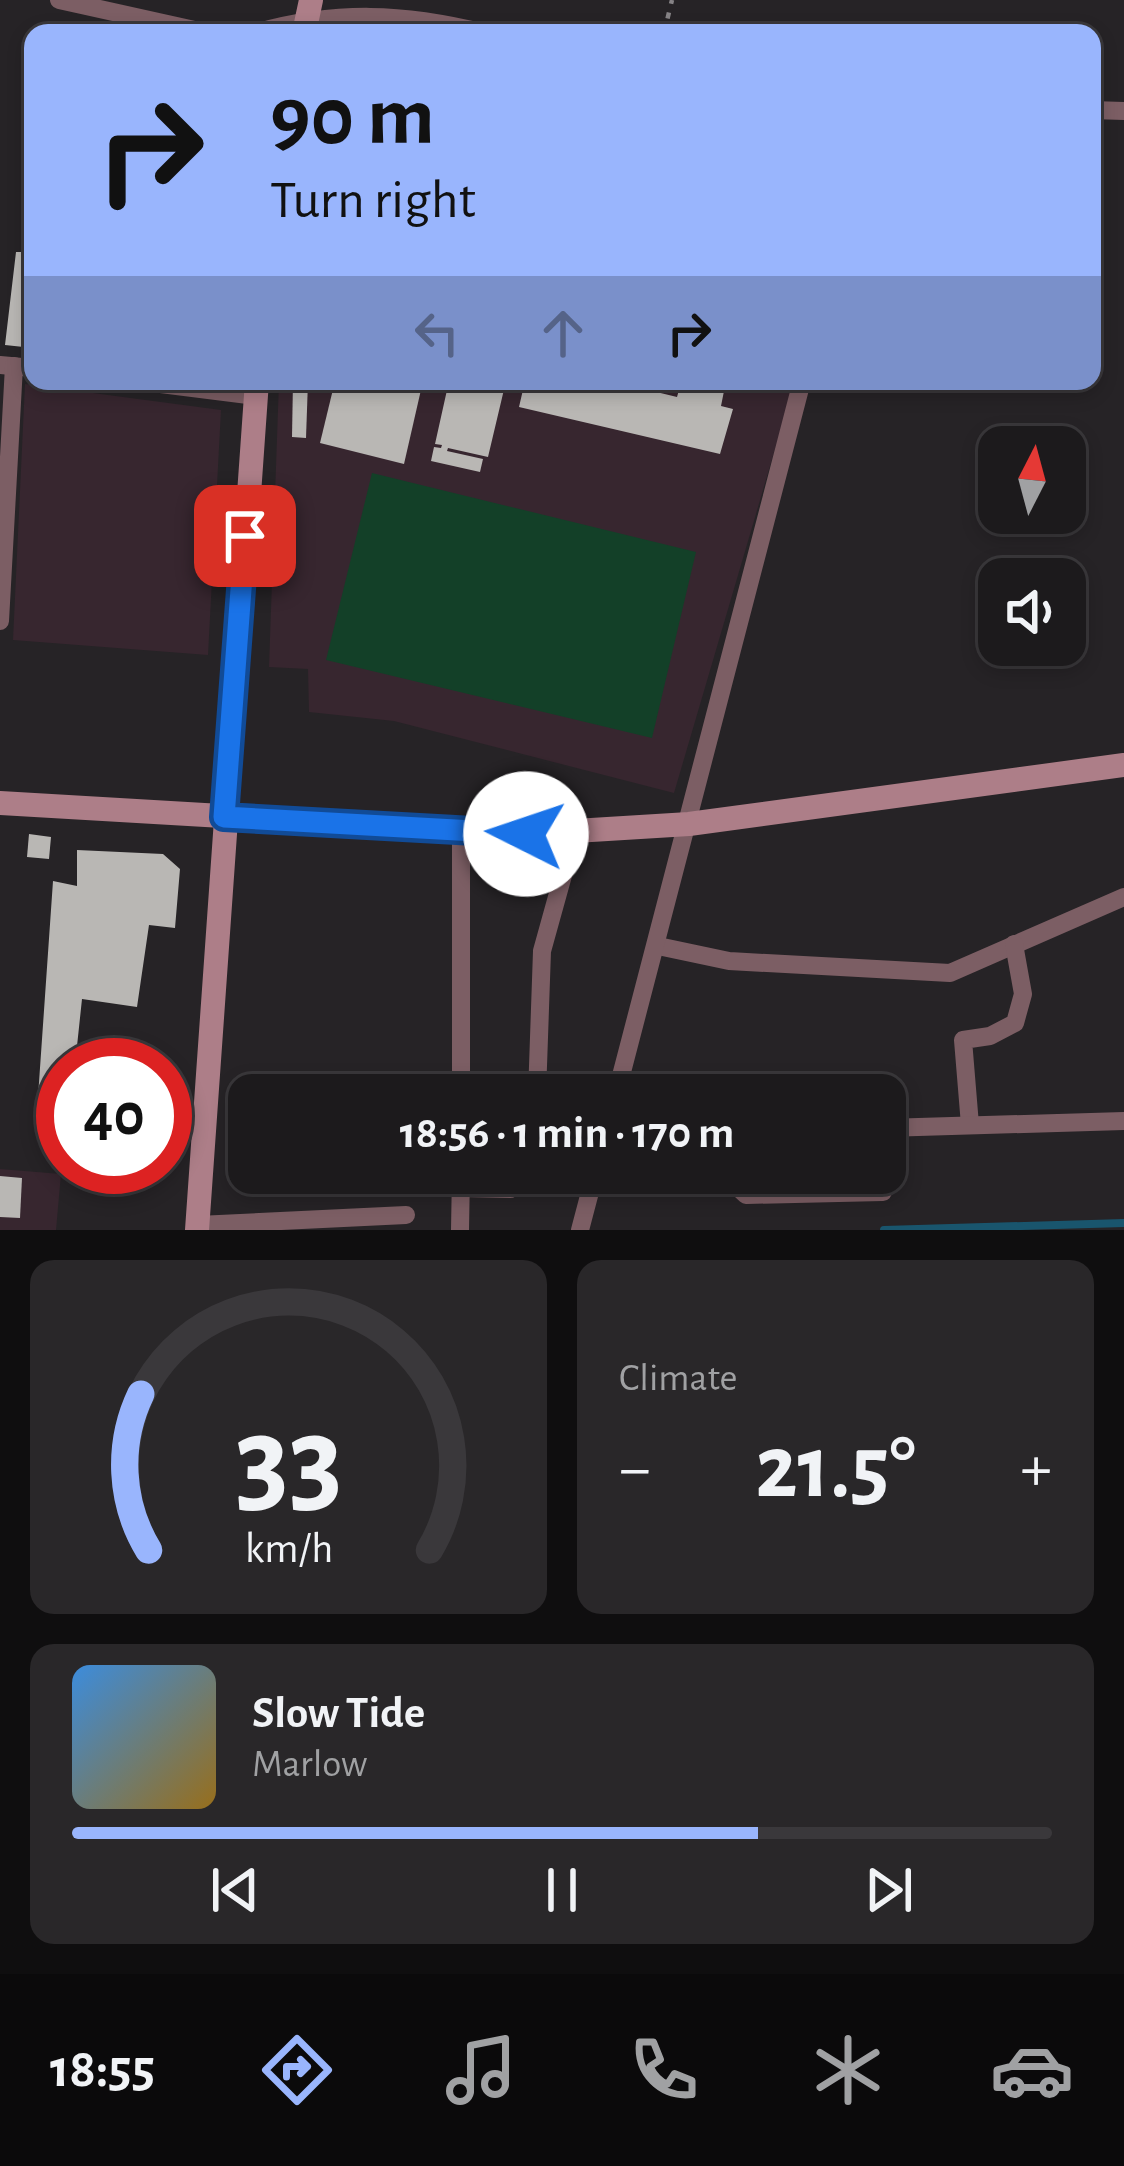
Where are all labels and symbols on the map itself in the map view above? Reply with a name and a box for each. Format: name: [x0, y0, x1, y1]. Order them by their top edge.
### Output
north arrow: [978, 426, 1086, 534]
pin: [194, 485, 296, 587]
position arrow: [463, 771, 589, 897]
speed limit sign: 40: [36, 1038, 192, 1194]

